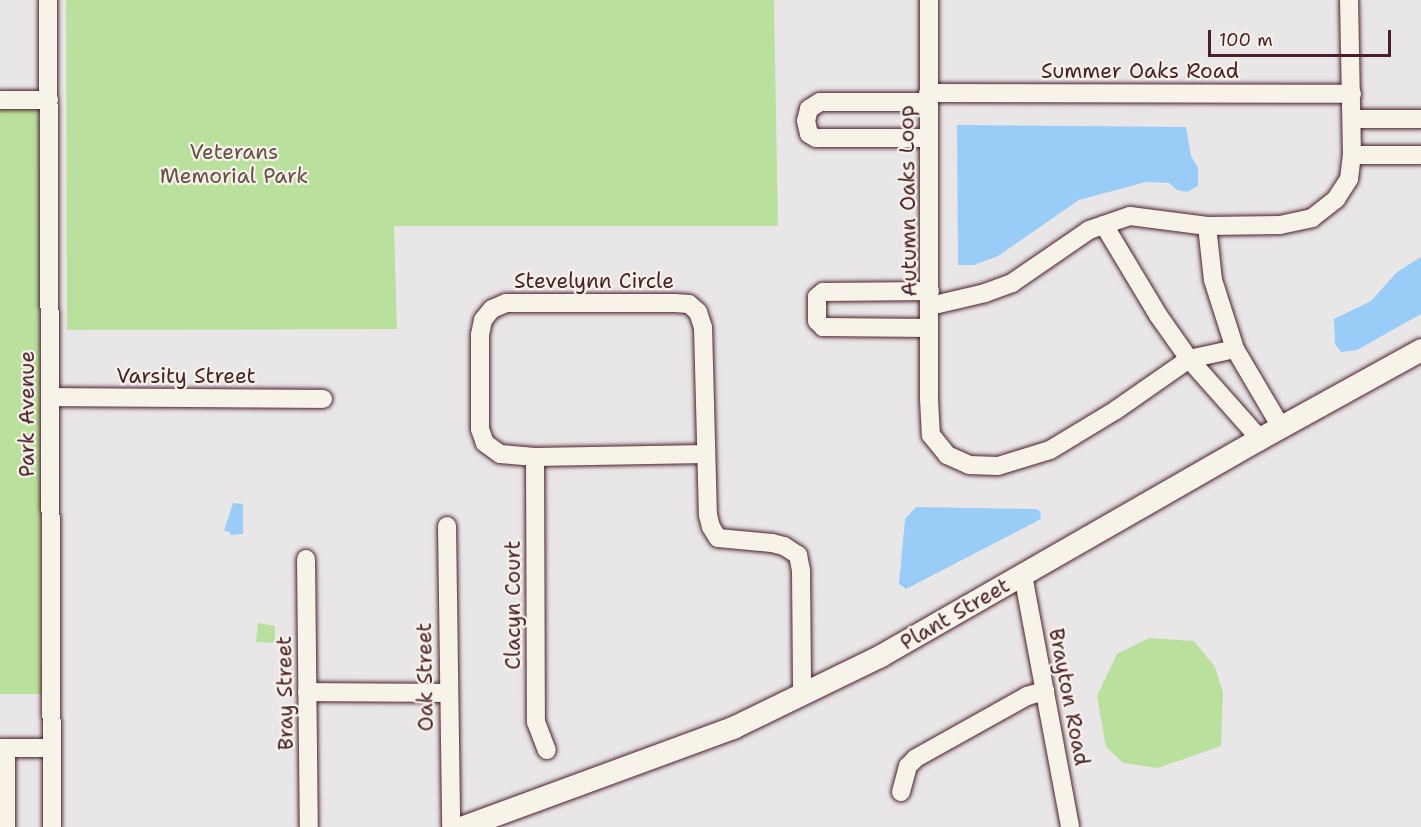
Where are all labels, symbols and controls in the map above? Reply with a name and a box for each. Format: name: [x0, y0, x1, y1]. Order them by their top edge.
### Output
scale bar: [1211, 18, 1394, 56]
text: 100 m: [1219, 28, 1273, 52]
street label: Summer Oaks Road: [1041, 58, 1239, 84]
street label: Autumn Oaks Loop: [894, 105, 922, 297]
park label: Veterans Memorial Park: [160, 139, 308, 189]
street label: Stevelynn Circle: [514, 268, 674, 294]
street label: Park Avenue: [14, 351, 40, 477]
street label: Varsity Street: [116, 363, 256, 389]
street label: Clacyn Court: [500, 540, 526, 670]
street label: Plant Street: [896, 573, 1014, 655]
street label: Oak Street: [411, 622, 439, 732]
street label: Brayton Road: [1043, 626, 1095, 768]
street label: Bray Street: [271, 636, 299, 750]

